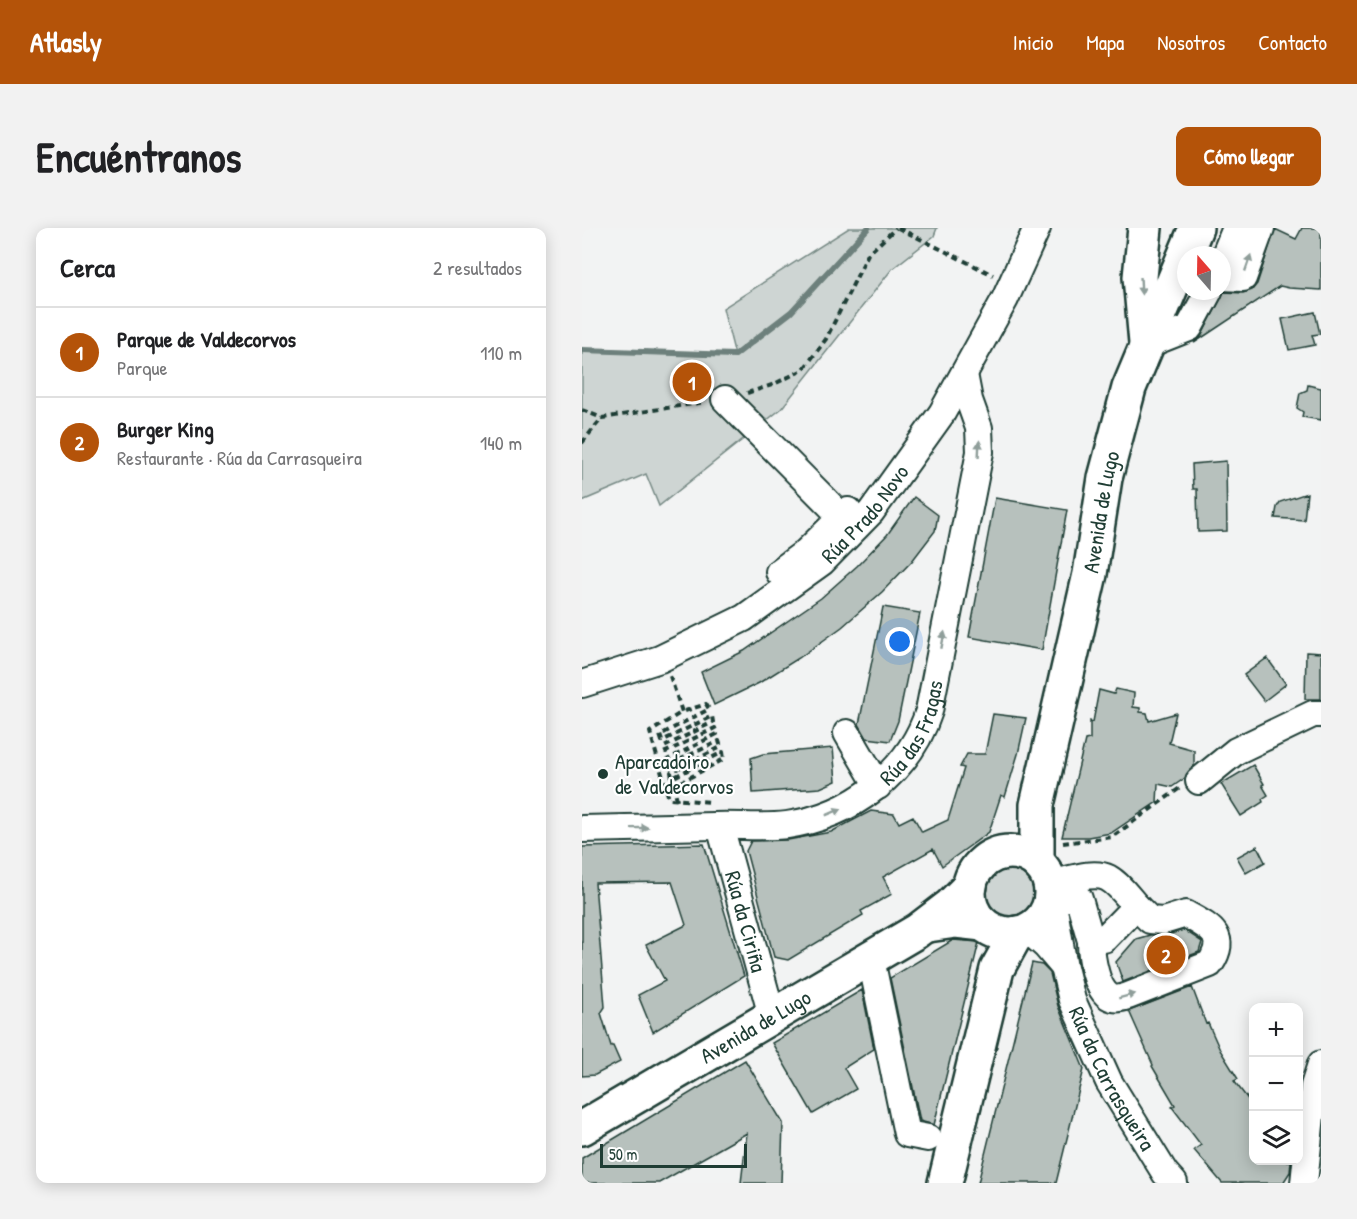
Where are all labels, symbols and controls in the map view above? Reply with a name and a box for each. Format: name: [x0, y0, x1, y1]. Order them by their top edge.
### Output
text: Atlasly: [30, 23, 102, 61]
text: Inicio: [1013, 28, 1053, 57]
text: Mapa: [1086, 28, 1124, 57]
text: Nosotros: [1157, 28, 1225, 57]
text: Contacto: [1258, 28, 1327, 57]
button: Cómo llegar: [1176, 127, 1321, 186]
text: Encuéntranos: [36, 128, 242, 185]
north arrow: [1177, 246, 1231, 300]
text: Cerca: [60, 250, 115, 285]
text: 2 resultados: [433, 254, 522, 281]
one-way arrow: [1244, 254, 1254, 272]
one-way arrow: [1136, 277, 1145, 296]
text: Parque de Valdecorvos: [117, 324, 296, 354]
text: 1: [76, 339, 83, 366]
text: 110 m: [480, 339, 522, 366]
text: Parque: [117, 354, 167, 381]
pin: 1: [672, 360, 712, 404]
text: Burger King: [117, 414, 214, 444]
text: 2: [75, 429, 84, 456]
text: 140 m: [480, 429, 522, 456]
one-way arrow: [974, 439, 983, 458]
text: Restaurante · Rúa da Carrasqueira: [117, 444, 362, 471]
street label: Avenida de Lugo: [1075, 447, 1127, 575]
street label: Rúa Prado Novo: [814, 458, 915, 570]
your location: [885, 627, 914, 656]
one-way arrow: [939, 631, 948, 650]
street label: Rúa das Fragas: [873, 678, 950, 792]
place label: Aparcadoiro de Valdecorvos: [615, 746, 734, 801]
marker: Aparcadoiro de Valdecorvos: [596, 767, 610, 781]
one-way arrow: [825, 807, 843, 817]
one-way arrow: [631, 823, 650, 833]
street label: Rúa da Ciriña: [718, 867, 774, 976]
pin: 2: [1146, 932, 1186, 978]
street label: Avenida de Lugo: [694, 982, 816, 1070]
one-way arrow: [1118, 990, 1136, 1000]
street label: Rúa da Carrasqueira: [1062, 1001, 1163, 1156]
map controls: [1249, 1003, 1303, 1165]
button: +: [1249, 1003, 1303, 1057]
button: −: [1249, 1057, 1303, 1111]
button: layers: [1249, 1111, 1303, 1165]
scale bar: [600, 1141, 747, 1168]
text: 50 m: [609, 1143, 638, 1165]

